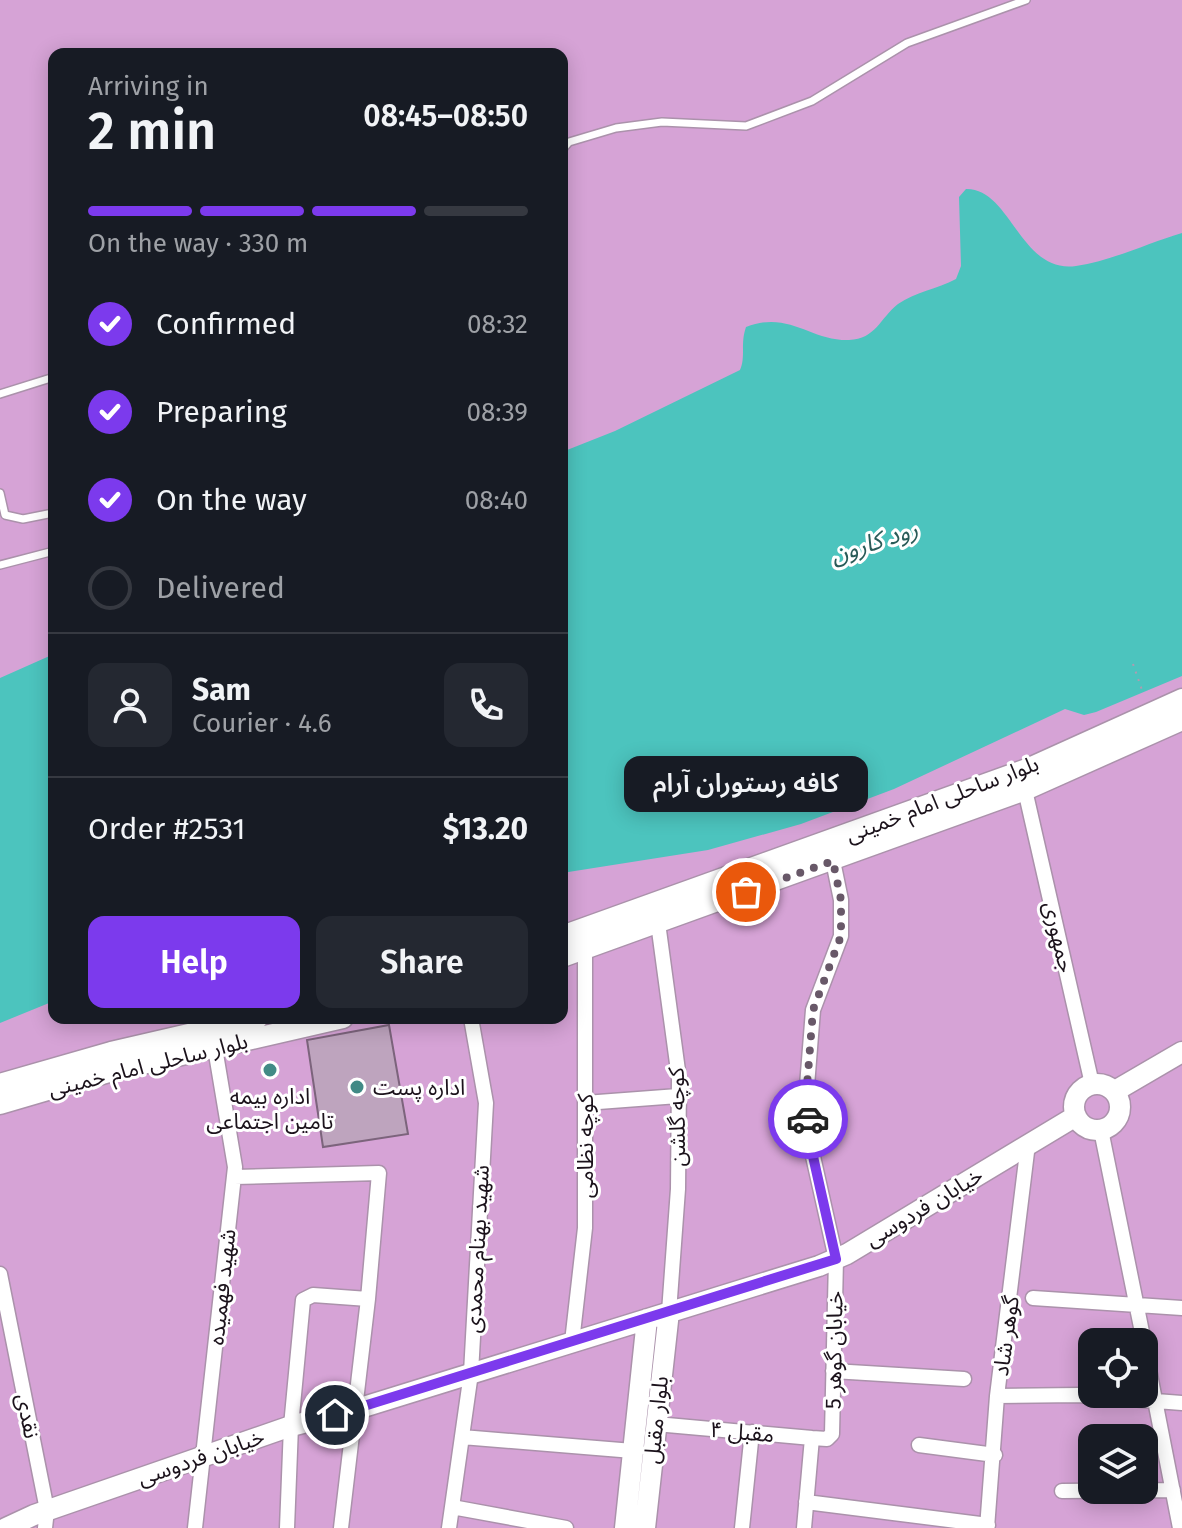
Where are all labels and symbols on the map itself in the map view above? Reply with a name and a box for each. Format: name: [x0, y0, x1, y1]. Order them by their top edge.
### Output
water label: رود کارون: [827, 515, 921, 569]
street label: بلوار ساحلی امام خمینی: [842, 750, 1043, 851]
callout: کافه رستوران آرام: [624, 756, 868, 812]
pin: [712, 858, 780, 926]
street label: جمهوری: [1038, 899, 1080, 975]
street label: بلوار ساحلی امام خمینی: [45, 1027, 251, 1106]
marker: اداره بیمه تامین اجتماعی: [261, 1061, 279, 1079]
street label: کوچه گلشن: [663, 1066, 692, 1167]
place label: اداره پست: [373, 1074, 465, 1102]
marker: اداره پست: [348, 1078, 366, 1096]
courier: [768, 1079, 848, 1159]
place label: اداره بیمه تامین اجتماعی: [206, 1083, 334, 1135]
street label: کوچه نظامی: [572, 1093, 600, 1198]
street label: خیابان فردوسی: [860, 1161, 988, 1253]
street label: شهید بهنام محمدی: [459, 1164, 498, 1334]
street label: شهید فهمیده: [202, 1228, 242, 1346]
street label: خیابان گوهر 5: [819, 1291, 849, 1409]
street label: گوهر شاد: [987, 1293, 1025, 1378]
street label: بلوار مقبل: [638, 1375, 674, 1465]
pin: [301, 1381, 369, 1449]
street label: نقدی: [10, 1391, 46, 1441]
street label: مقبل ۴: [709, 1416, 775, 1448]
street label: خیابان فردوسی: [134, 1423, 268, 1491]

